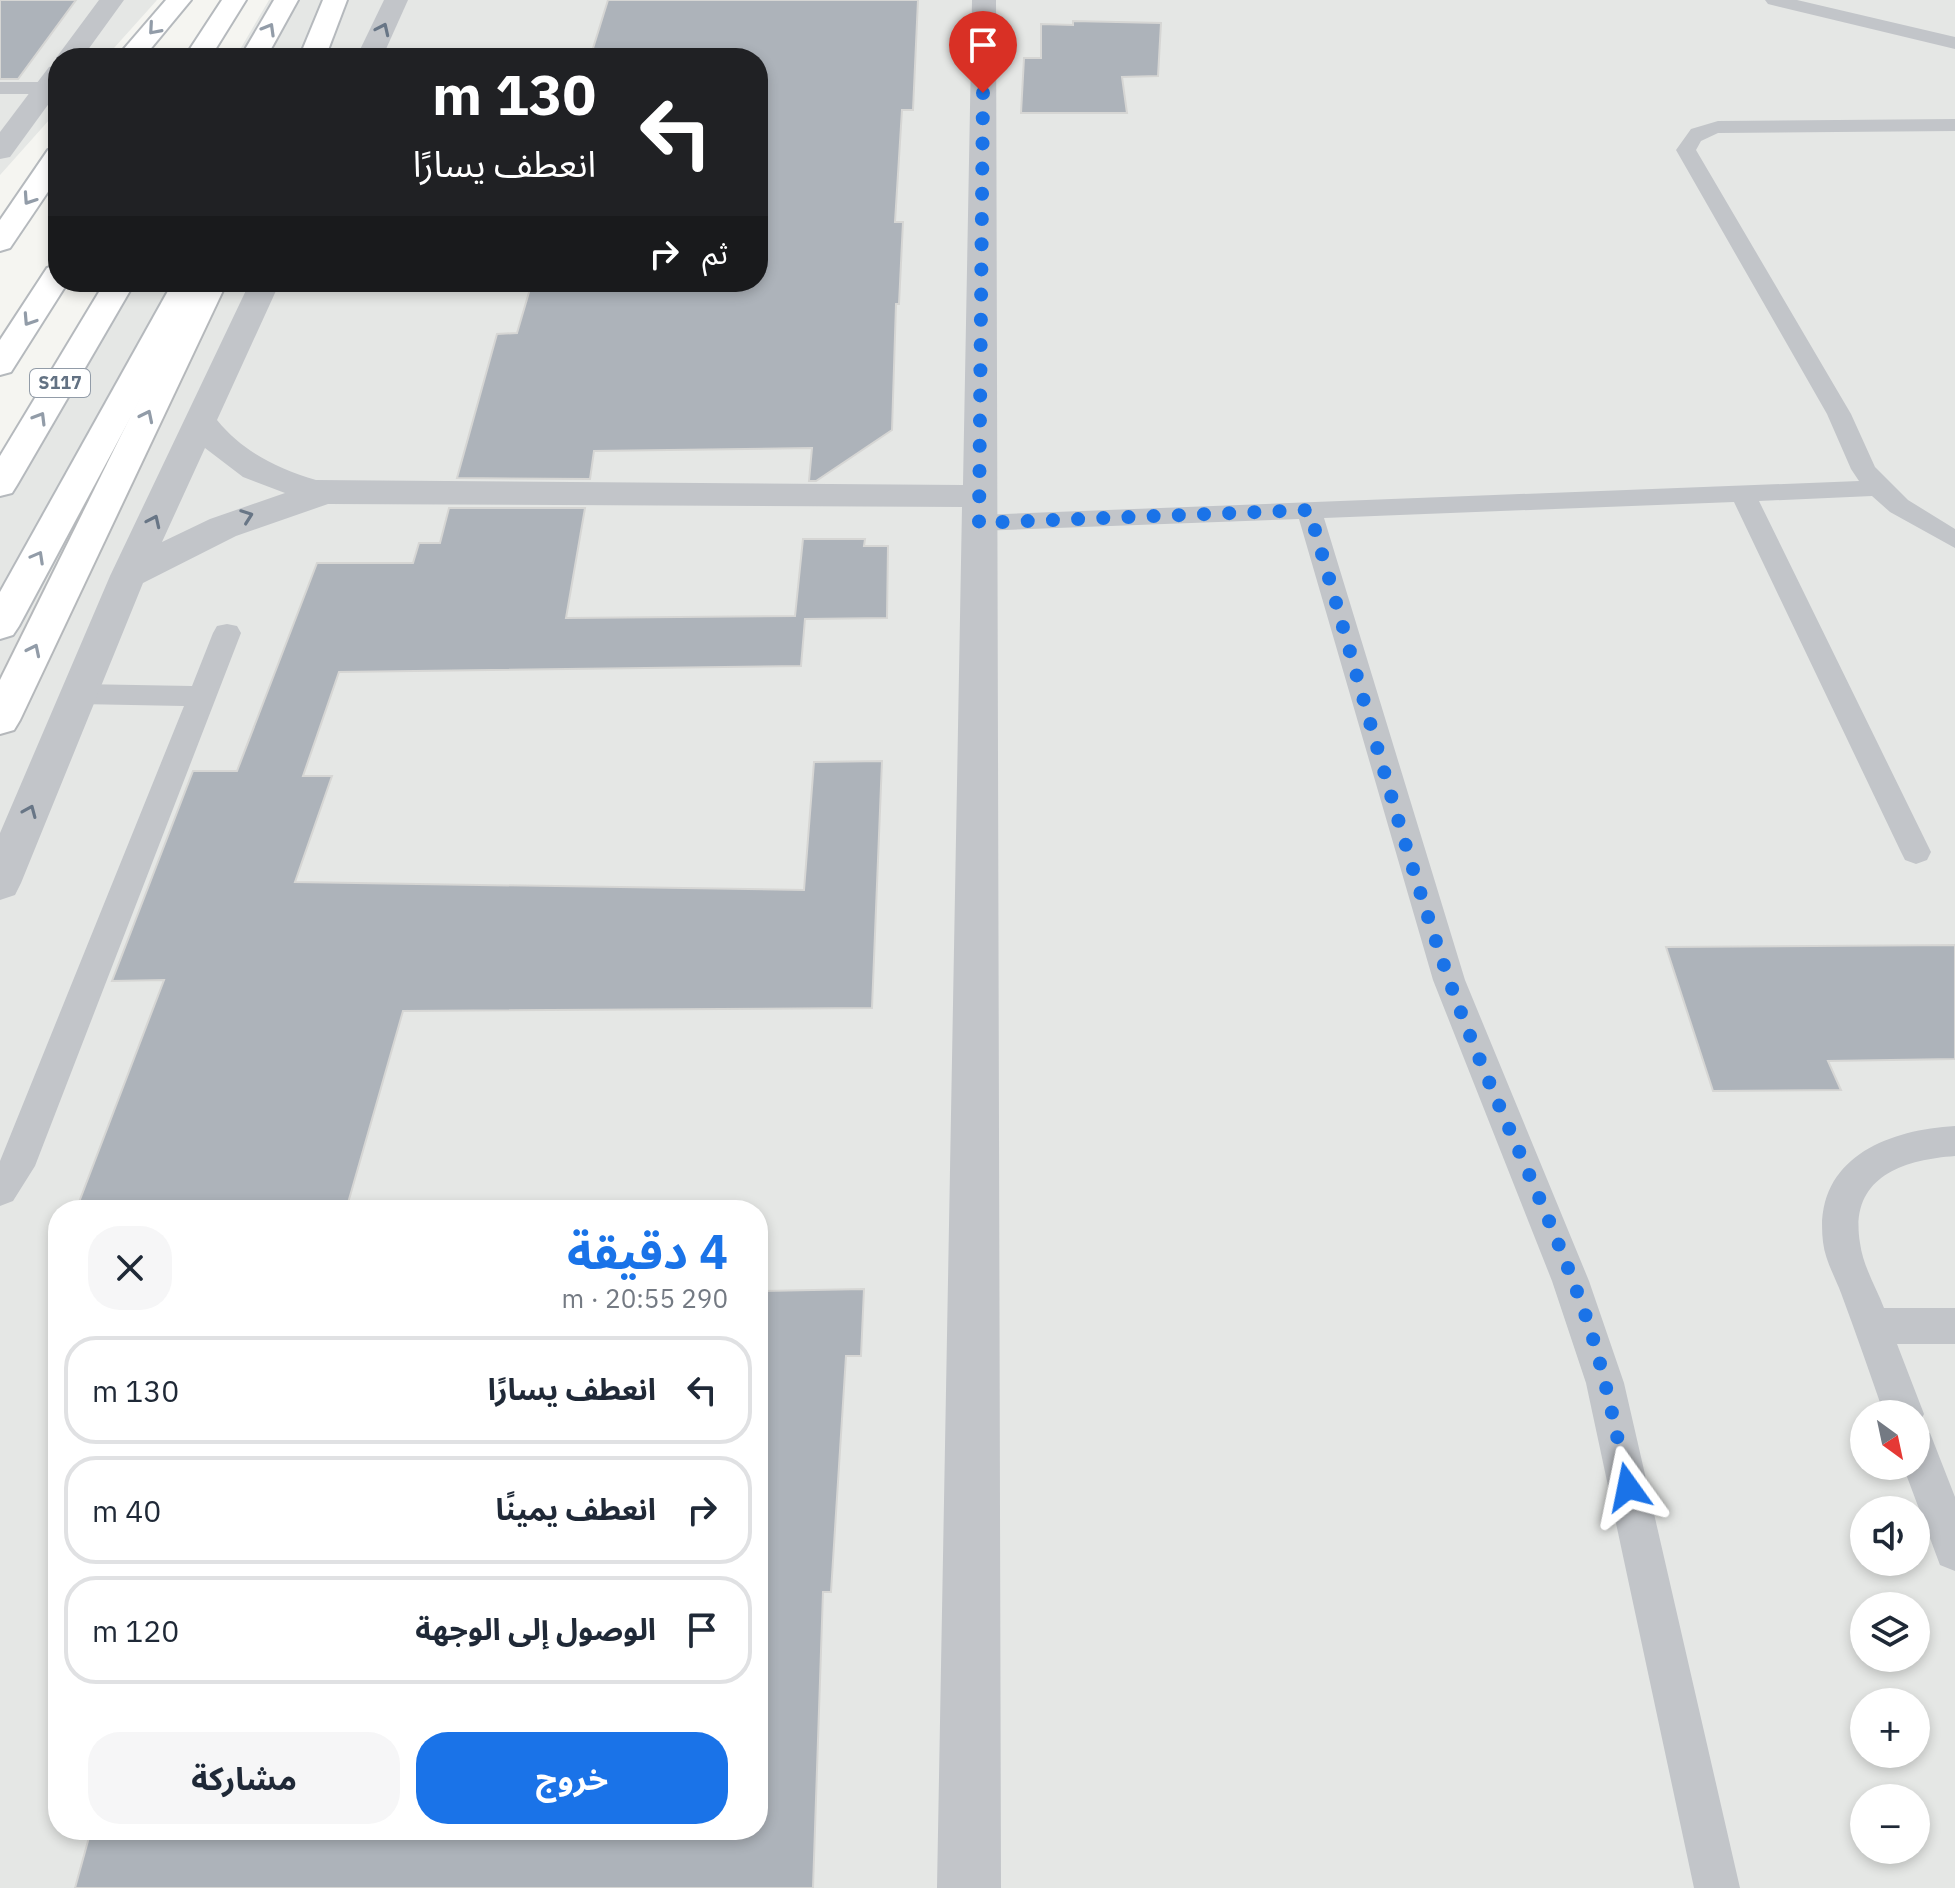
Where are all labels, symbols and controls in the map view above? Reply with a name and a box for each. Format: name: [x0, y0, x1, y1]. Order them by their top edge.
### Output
pin: [949, 11, 1017, 93]
one-way arrow: [150, 20, 164, 34]
one-way arrow: [260, 23, 275, 38]
one-way arrow: [373, 23, 389, 37]
icon: arrive: [961, 23, 1005, 67]
text: 130 m: [432, 58, 596, 130]
icon: left: [624, 80, 728, 184]
text: انعطف يسارًا: [413, 140, 596, 187]
one-way arrow: [24, 190, 39, 205]
icon: right: [642, 232, 686, 276]
text: ثم: [702, 233, 728, 272]
one-way arrow: [24, 311, 39, 325]
road number: S117: [30, 369, 90, 397]
one-way arrow: [137, 410, 153, 424]
one-way arrow: [30, 412, 46, 427]
one-way arrow: [239, 509, 253, 526]
one-way arrow: [144, 514, 160, 529]
one-way arrow: [28, 551, 43, 565]
one-way arrow: [24, 644, 40, 658]
one-way arrow: [21, 805, 37, 820]
text: 4 دقيقة: [567, 1220, 728, 1282]
button: close: [88, 1226, 172, 1310]
text: 290 m · 20:55: [562, 1281, 728, 1315]
icon: left: [680, 1368, 724, 1412]
text: انعطف يسارًا: [488, 1369, 656, 1408]
text: 130 m: [92, 1371, 179, 1410]
north arrow: [1850, 1400, 1930, 1480]
map controls: [1850, 1400, 1930, 1864]
position arrow: [1586, 1445, 1670, 1529]
icon: right: [680, 1488, 724, 1532]
text: انعطف يمينًا: [496, 1489, 656, 1528]
text: 40 m: [92, 1491, 161, 1530]
button: sound: [1850, 1496, 1930, 1576]
button: layers: [1850, 1592, 1930, 1672]
icon: arrive: [680, 1608, 724, 1652]
text: الوصول إلى الوجهة: [415, 1609, 656, 1648]
text: 120 m: [92, 1611, 179, 1650]
button: +: [1850, 1688, 1930, 1768]
button: مشاركة: [88, 1732, 400, 1824]
button: خروج: [416, 1732, 728, 1824]
button: −: [1850, 1784, 1930, 1864]

